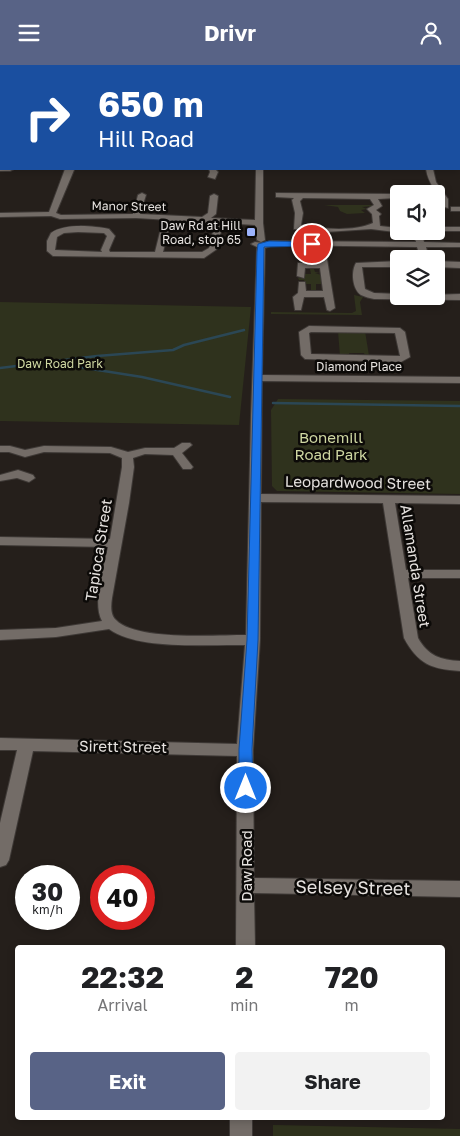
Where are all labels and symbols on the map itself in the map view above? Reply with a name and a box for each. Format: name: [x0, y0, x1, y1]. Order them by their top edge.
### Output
street label: Manor Street: [91, 198, 167, 214]
place label: Daw Rd at Hill Road, stop 65: [160, 218, 241, 247]
pin: [291, 223, 333, 265]
marker: Daw Rd at Hill Road, stop 65: [245, 226, 257, 238]
park label: Daw Road Park: [17, 356, 103, 371]
street label: Diamond Place: [316, 359, 402, 374]
park label: Bonemill Road Park: [295, 428, 368, 463]
street label: Leopardwood Street: [285, 472, 431, 492]
street label: Tapioca Street: [81, 497, 115, 603]
street label: Allamanda Street: [397, 503, 435, 629]
street label: Sirett Street: [79, 736, 167, 756]
position arrow: [219, 761, 271, 813]
street label: Daw Road: [237, 830, 255, 902]
speed limit sign: 40: [90, 865, 155, 930]
street label: Selsey Street: [295, 875, 411, 899]

